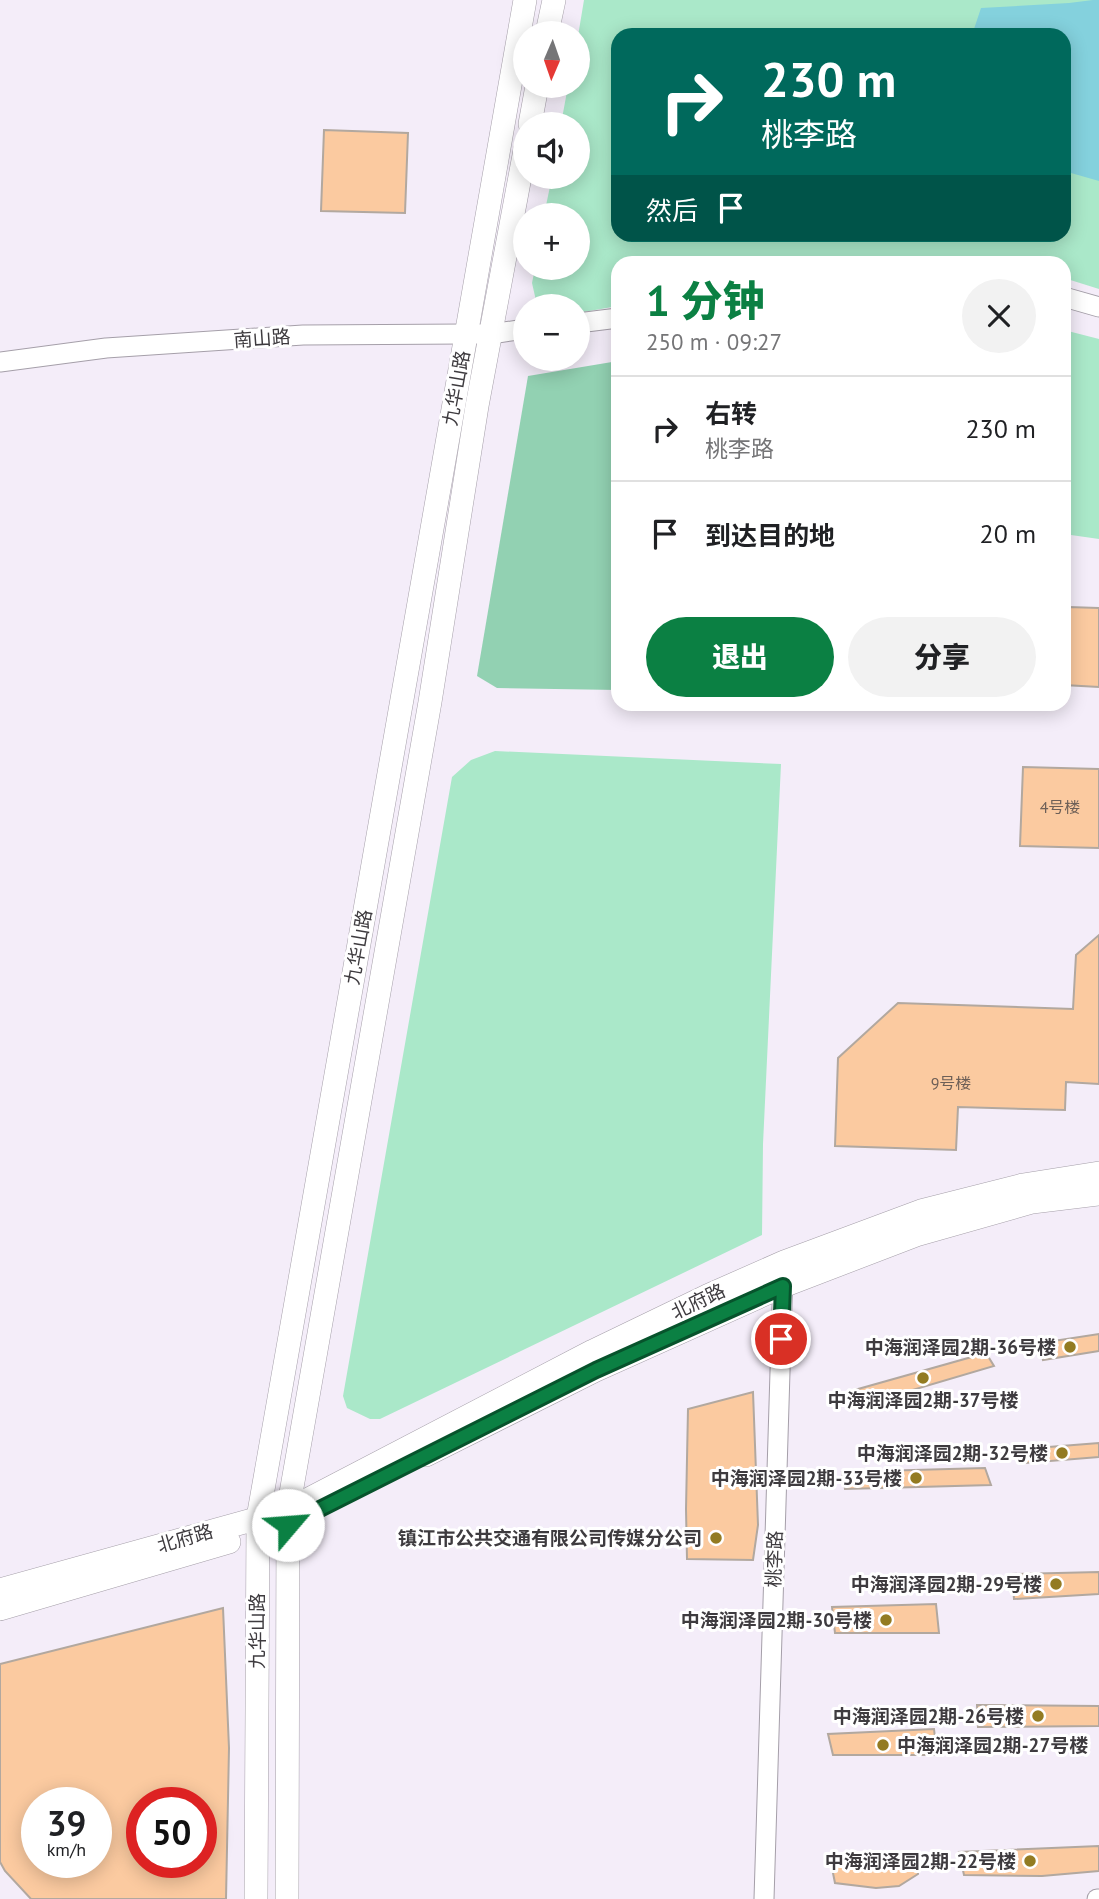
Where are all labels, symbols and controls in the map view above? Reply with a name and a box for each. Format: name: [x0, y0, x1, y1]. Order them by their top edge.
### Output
north arrow: [513, 21, 590, 98]
map controls: [513, 21, 590, 371]
text: 230 m: [761, 47, 896, 111]
icon: right: [646, 56, 737, 147]
button: sound: [513, 112, 590, 189]
text: 桃李路: [761, 113, 857, 155]
icon: arrive: [712, 189, 750, 227]
text: 然后: [646, 194, 698, 227]
button: +: [513, 203, 590, 280]
text: 1 分钟: [646, 273, 764, 328]
button: close: [962, 279, 1036, 353]
button: −: [513, 294, 590, 371]
street label: 南山路: [233, 324, 291, 352]
text: 250 m · 09:27: [646, 327, 782, 356]
street label: 九华山路: [438, 348, 474, 428]
text: 右转: [705, 397, 757, 430]
icon: right: [646, 410, 684, 448]
text: 230 m: [965, 412, 1036, 445]
text: 桃李路: [705, 434, 774, 463]
icon: arrive: [646, 515, 684, 553]
text: 20 m: [980, 517, 1036, 550]
text: 到达目的地: [705, 519, 835, 552]
button: 退出: [646, 617, 834, 697]
button: 分享: [848, 617, 1036, 697]
house number: 4号楼: [1040, 797, 1080, 817]
street label: 九华山路: [340, 907, 376, 987]
house number: 9号楼: [931, 1073, 971, 1093]
street label: 北府路: [667, 1278, 729, 1324]
pin: [751, 1309, 811, 1369]
icon: arrive: [762, 1320, 800, 1358]
place label: 中海润泽园2期-36号楼: [865, 1335, 1056, 1359]
marker: 中海润泽园2期-36号楼: [1062, 1339, 1078, 1355]
marker: 中海润泽园2期-37号楼: [915, 1370, 931, 1386]
place label: 中海润泽园2期-37号楼: [827, 1388, 1019, 1412]
place label: 中海润泽园2期-32号楼: [857, 1441, 1048, 1465]
marker: 中海润泽园2期-32号楼: [1054, 1445, 1070, 1461]
place label: 中海润泽园2期-33号楼: [711, 1466, 902, 1490]
marker: 中海润泽园2期-33号楼: [908, 1470, 924, 1486]
position arrow: [251, 1488, 325, 1562]
street label: 北府路: [154, 1519, 216, 1557]
place label: 镇江市公共交通有限公司传媒分公司: [398, 1526, 702, 1550]
marker: 镇江市公共交通有限公司传媒分公司: [708, 1530, 724, 1546]
street label: 桃李路: [761, 1530, 787, 1588]
place label: 中海润泽园2期-29号楼: [851, 1572, 1042, 1596]
marker: 中海润泽园2期-29号楼: [1048, 1576, 1064, 1592]
street label: 九华山路: [245, 1593, 269, 1669]
place label: 中海润泽园2期-30号楼: [681, 1608, 872, 1632]
marker: 中海润泽园2期-30号楼: [878, 1612, 894, 1628]
place label: 中海润泽园2期-26号楼: [833, 1704, 1024, 1728]
marker: 中海润泽园2期-26号楼: [1030, 1708, 1046, 1724]
place label: 中海润泽园2期-27号楼: [897, 1733, 1088, 1757]
marker: 中海润泽园2期-27号楼: [875, 1737, 891, 1753]
speed limit sign: 50: [126, 1787, 217, 1878]
text: 39: [47, 1800, 86, 1846]
text: km/h: [47, 1838, 86, 1861]
place label: 中海润泽园2期-22号楼: [825, 1849, 1016, 1873]
marker: 中海润泽园2期-22号楼: [1022, 1853, 1038, 1869]

